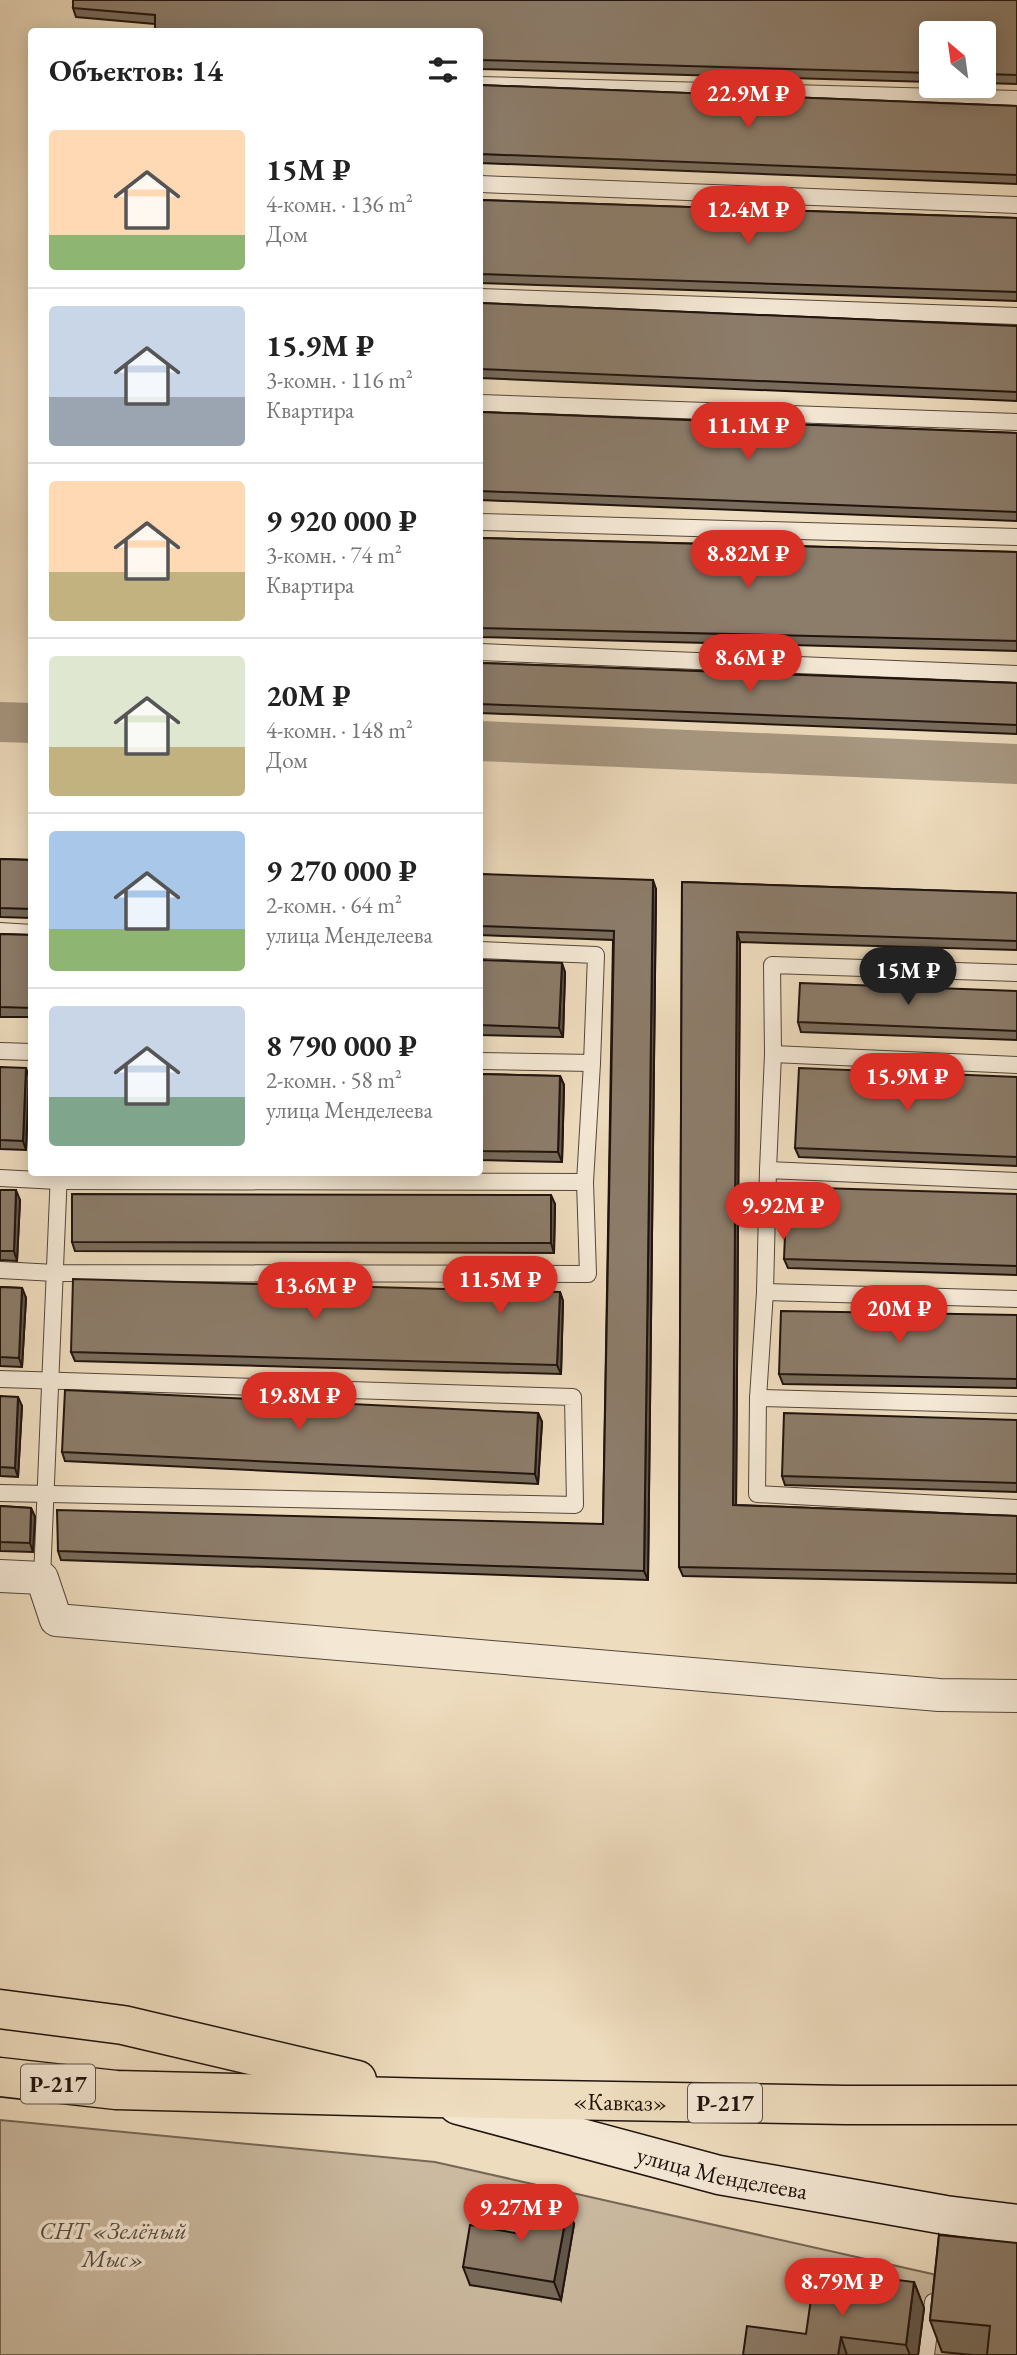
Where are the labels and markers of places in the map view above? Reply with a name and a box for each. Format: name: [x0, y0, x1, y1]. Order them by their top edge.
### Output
pin: 22.9M ₽: [683, 71, 813, 130]
pin: 12.4M ₽: [683, 187, 813, 246]
pin: 11.1M ₽: [683, 402, 813, 462]
pin: 8.82M ₽: [683, 530, 813, 590]
pin: 8.6M ₽: [693, 634, 807, 694]
pin: 15M ₽: [859, 948, 957, 1007]
pin: 15.9M ₽: [842, 1054, 972, 1113]
pin: 9.92M ₽: [718, 1182, 848, 1242]
pin: 11.5M ₽: [435, 1256, 565, 1316]
pin: 13.6M ₽: [250, 1262, 380, 1322]
pin: 20M ₽: [850, 1286, 948, 1345]
pin: 19.8M ₽: [234, 1372, 364, 1432]
pin: 9.27M ₽: [456, 2184, 586, 2244]
pin: 8.79M ₽: [777, 2258, 907, 2318]

